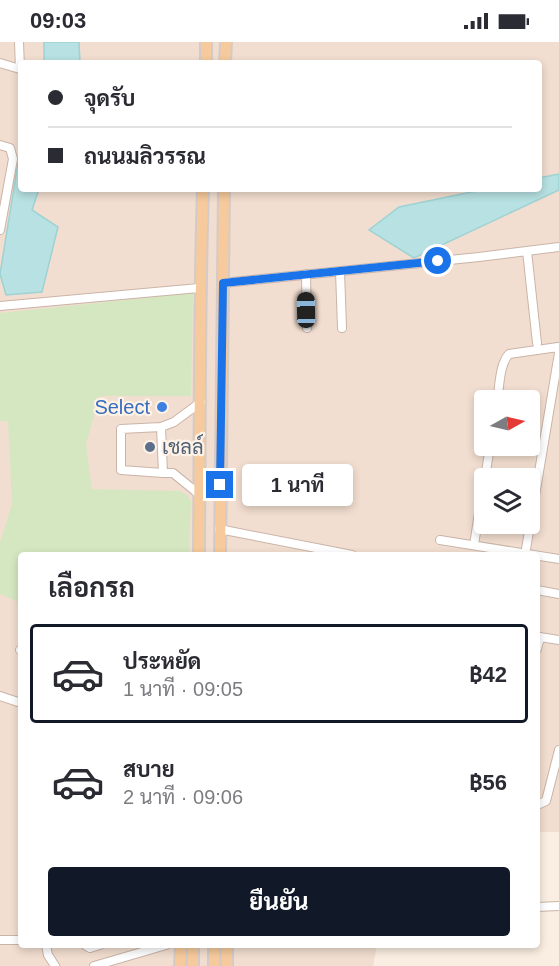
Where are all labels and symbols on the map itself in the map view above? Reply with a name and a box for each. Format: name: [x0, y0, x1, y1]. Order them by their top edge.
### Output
route start: [424, 247, 451, 274]
car: [297, 292, 315, 328]
north arrow: [474, 390, 540, 456]
place label: Select: [94, 396, 150, 418]
marker: Select: [155, 400, 169, 414]
place label: เชลล์: [162, 433, 204, 458]
marker: เชลล์: [143, 440, 157, 454]
callout: 1 นาที: [241, 464, 352, 506]
route end: [206, 471, 233, 498]

